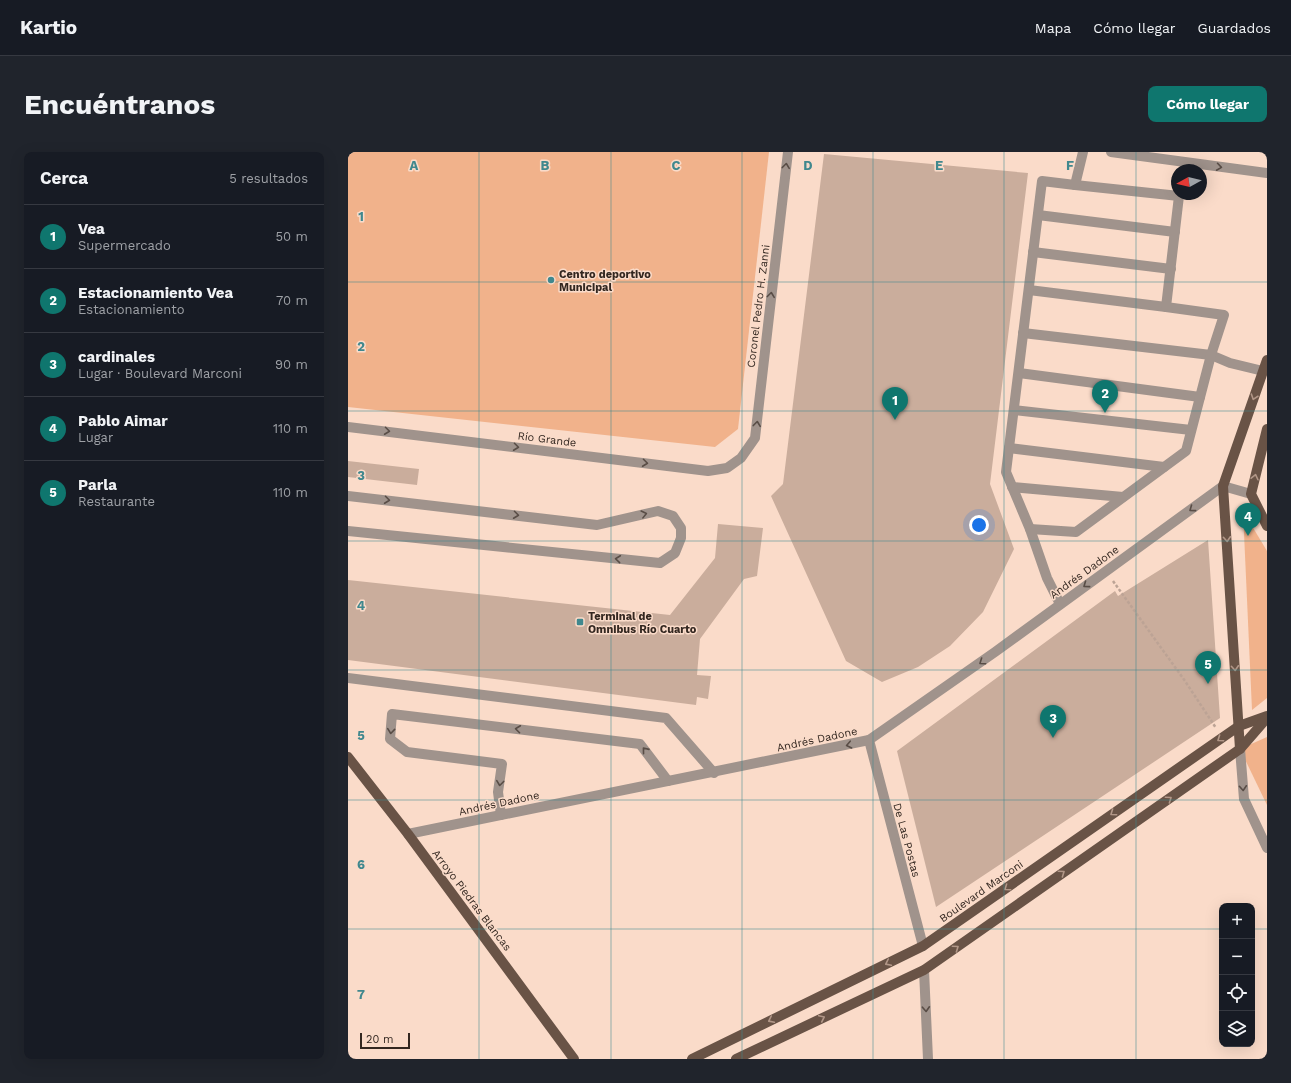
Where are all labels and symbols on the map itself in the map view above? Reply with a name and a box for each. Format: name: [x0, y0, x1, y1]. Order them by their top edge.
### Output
text: A: [410, 158, 419, 173]
text: B: [541, 158, 550, 173]
text: C: [672, 158, 681, 173]
text: D: [803, 158, 813, 173]
text: E: [935, 158, 943, 173]
text: F: [1066, 158, 1074, 173]
one-way arrow: [1216, 162, 1222, 171]
one-way arrow: [781, 163, 790, 169]
north arrow: [1171, 164, 1207, 200]
text: 1: [358, 209, 364, 224]
street label: Coronel Pedro H. Zanni: [744, 244, 773, 368]
place label: Centro deportivo Municipal: [559, 268, 651, 294]
marker: Centro deportivo Municipal: [546, 275, 556, 285]
one-way arrow: [766, 292, 775, 298]
text: 2: [357, 339, 365, 354]
pin: 2: [1092, 380, 1118, 413]
pin: 1: [882, 387, 908, 420]
one-way arrow: [1250, 393, 1259, 400]
one-way arrow: [752, 421, 761, 427]
one-way arrow: [384, 427, 390, 436]
street label: Río Grande: [517, 429, 577, 450]
one-way arrow: [513, 442, 519, 451]
one-way arrow: [642, 458, 648, 467]
text: 3: [357, 468, 365, 483]
one-way arrow: [1250, 474, 1258, 481]
one-way arrow: [384, 496, 390, 505]
pin: 4: [1235, 503, 1261, 536]
one-way arrow: [1189, 504, 1196, 511]
one-way arrow: [513, 510, 519, 519]
one-way arrow: [641, 511, 647, 519]
your location: [969, 515, 989, 535]
one-way arrow: [1222, 536, 1231, 542]
street label: Andrés Dadone: [1047, 543, 1121, 602]
one-way arrow: [615, 554, 621, 563]
one-way arrow: [1084, 580, 1091, 587]
text: 4: [357, 598, 366, 613]
place label: Terminal de Omnibus Río Cuarto: [588, 610, 697, 636]
marker: Terminal de Omnibus Río Cuarto: [575, 617, 585, 627]
pin: 5: [1195, 651, 1221, 684]
one-way arrow: [979, 657, 986, 664]
one-way arrow: [1231, 665, 1239, 671]
pin: 3: [1040, 705, 1066, 738]
one-way arrow: [515, 725, 521, 734]
street label: Andrés Dadone: [776, 725, 859, 754]
text: 5: [357, 728, 365, 743]
one-way arrow: [386, 728, 395, 734]
one-way arrow: [1217, 734, 1224, 742]
one-way arrow: [846, 740, 852, 748]
one-way arrow: [642, 747, 649, 754]
one-way arrow: [495, 780, 504, 786]
one-way arrow: [1239, 785, 1248, 791]
street label: Andrés Dadone: [458, 789, 541, 818]
one-way arrow: [1165, 796, 1172, 804]
street label: De Las Postas: [890, 802, 923, 879]
one-way arrow: [1111, 808, 1118, 815]
street label: Arroyo Piedras Blancas: [429, 847, 514, 954]
text: 6: [357, 857, 365, 872]
street label: Boulevard Marconi: [937, 858, 1026, 925]
one-way arrow: [1058, 871, 1065, 878]
one-way arrow: [1004, 883, 1011, 890]
one-way arrow: [951, 946, 958, 953]
one-way arrow: [885, 958, 892, 966]
text: 7: [357, 987, 365, 1002]
one-way arrow: [921, 1006, 930, 1012]
one-way arrow: [768, 1015, 775, 1023]
one-way arrow: [817, 1015, 825, 1023]
scale bar: [360, 1031, 410, 1050]

